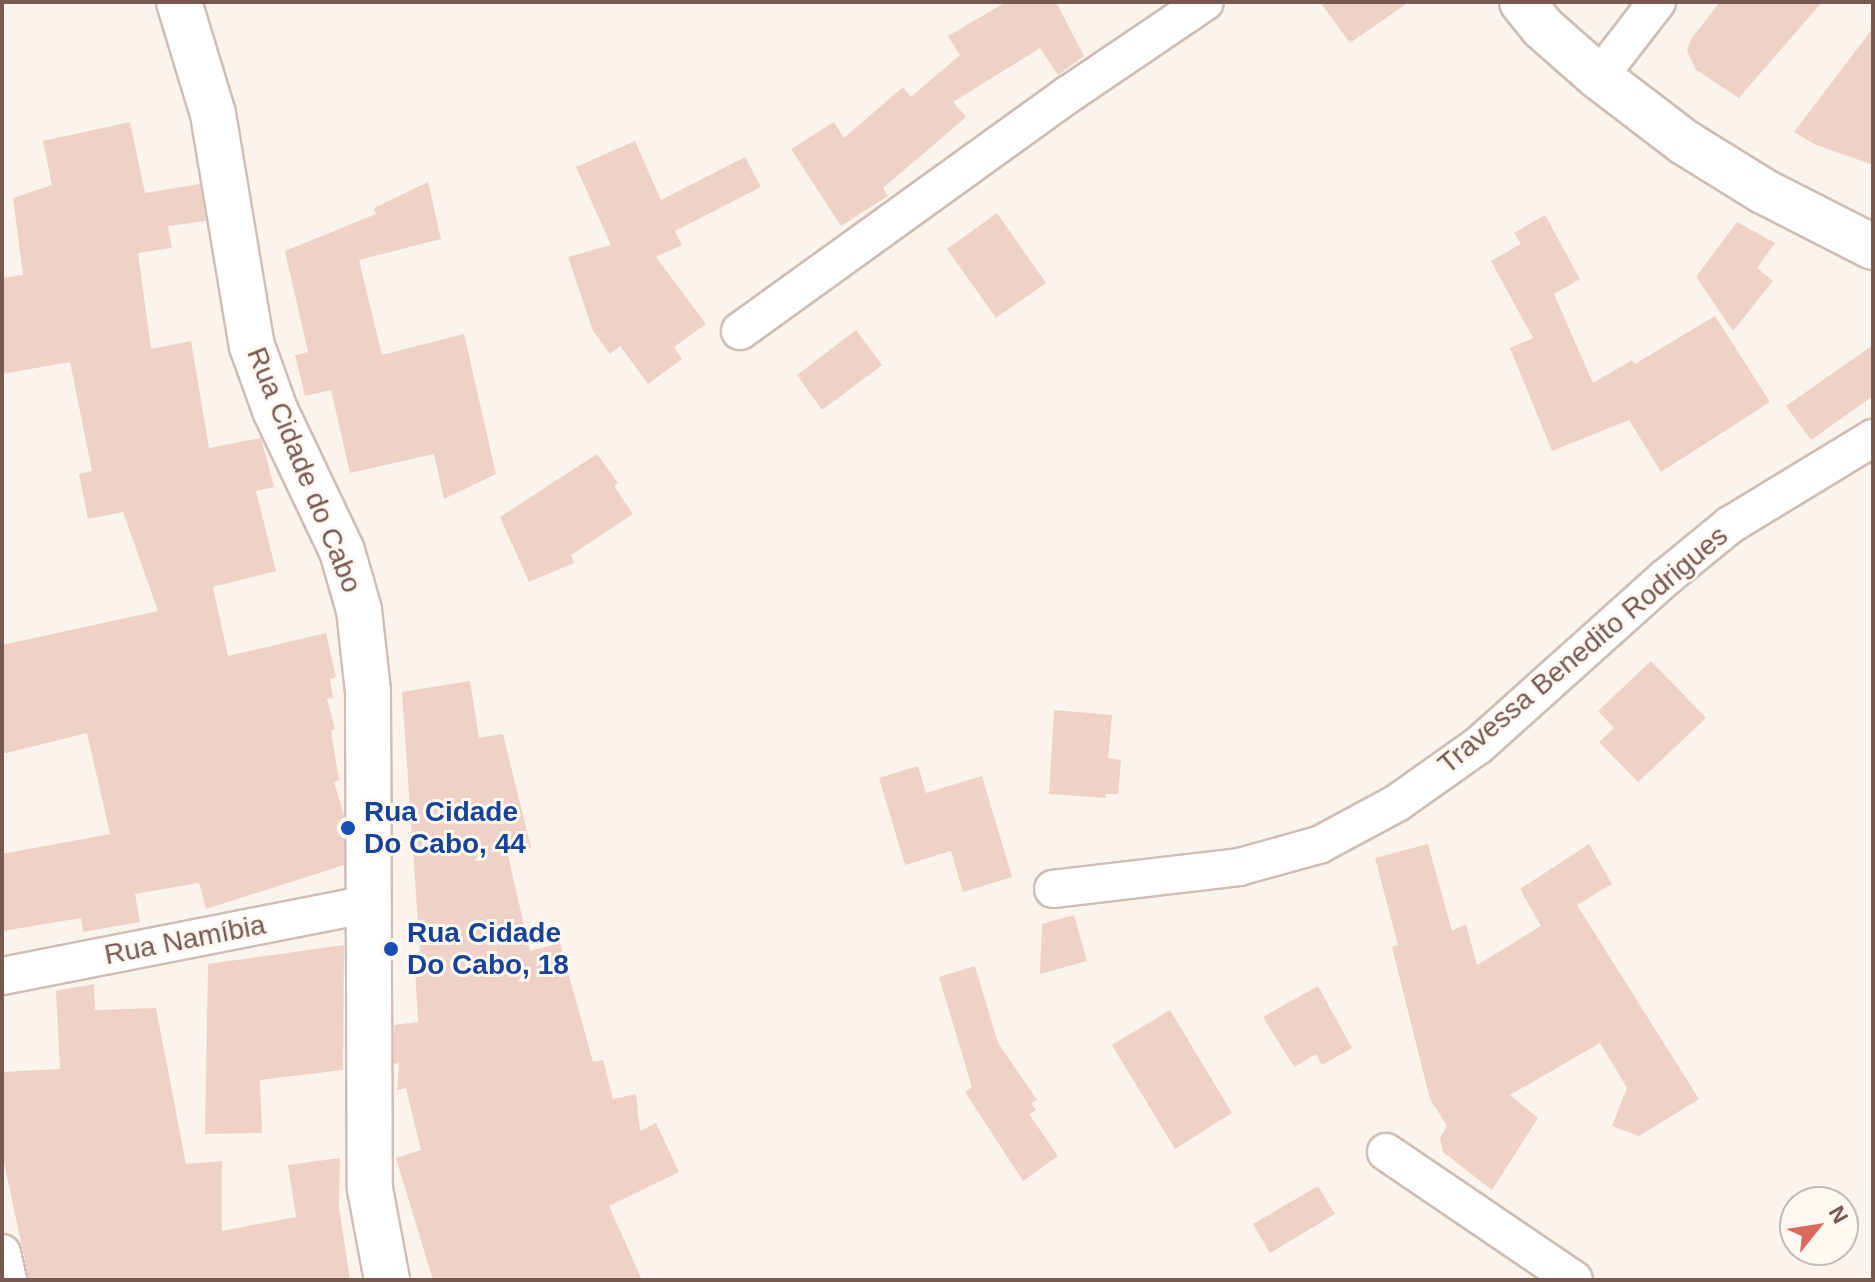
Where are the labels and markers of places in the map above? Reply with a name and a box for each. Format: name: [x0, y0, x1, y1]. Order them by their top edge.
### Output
place label: Rua Cidade Do Cabo, 44: [364, 795, 526, 861]
marker: Rua Cidade Do Cabo, 44: [339, 819, 357, 837]
place label: Rua Cidade Do Cabo, 18: [407, 916, 569, 982]
marker: Rua Cidade Do Cabo, 18: [382, 940, 400, 958]

